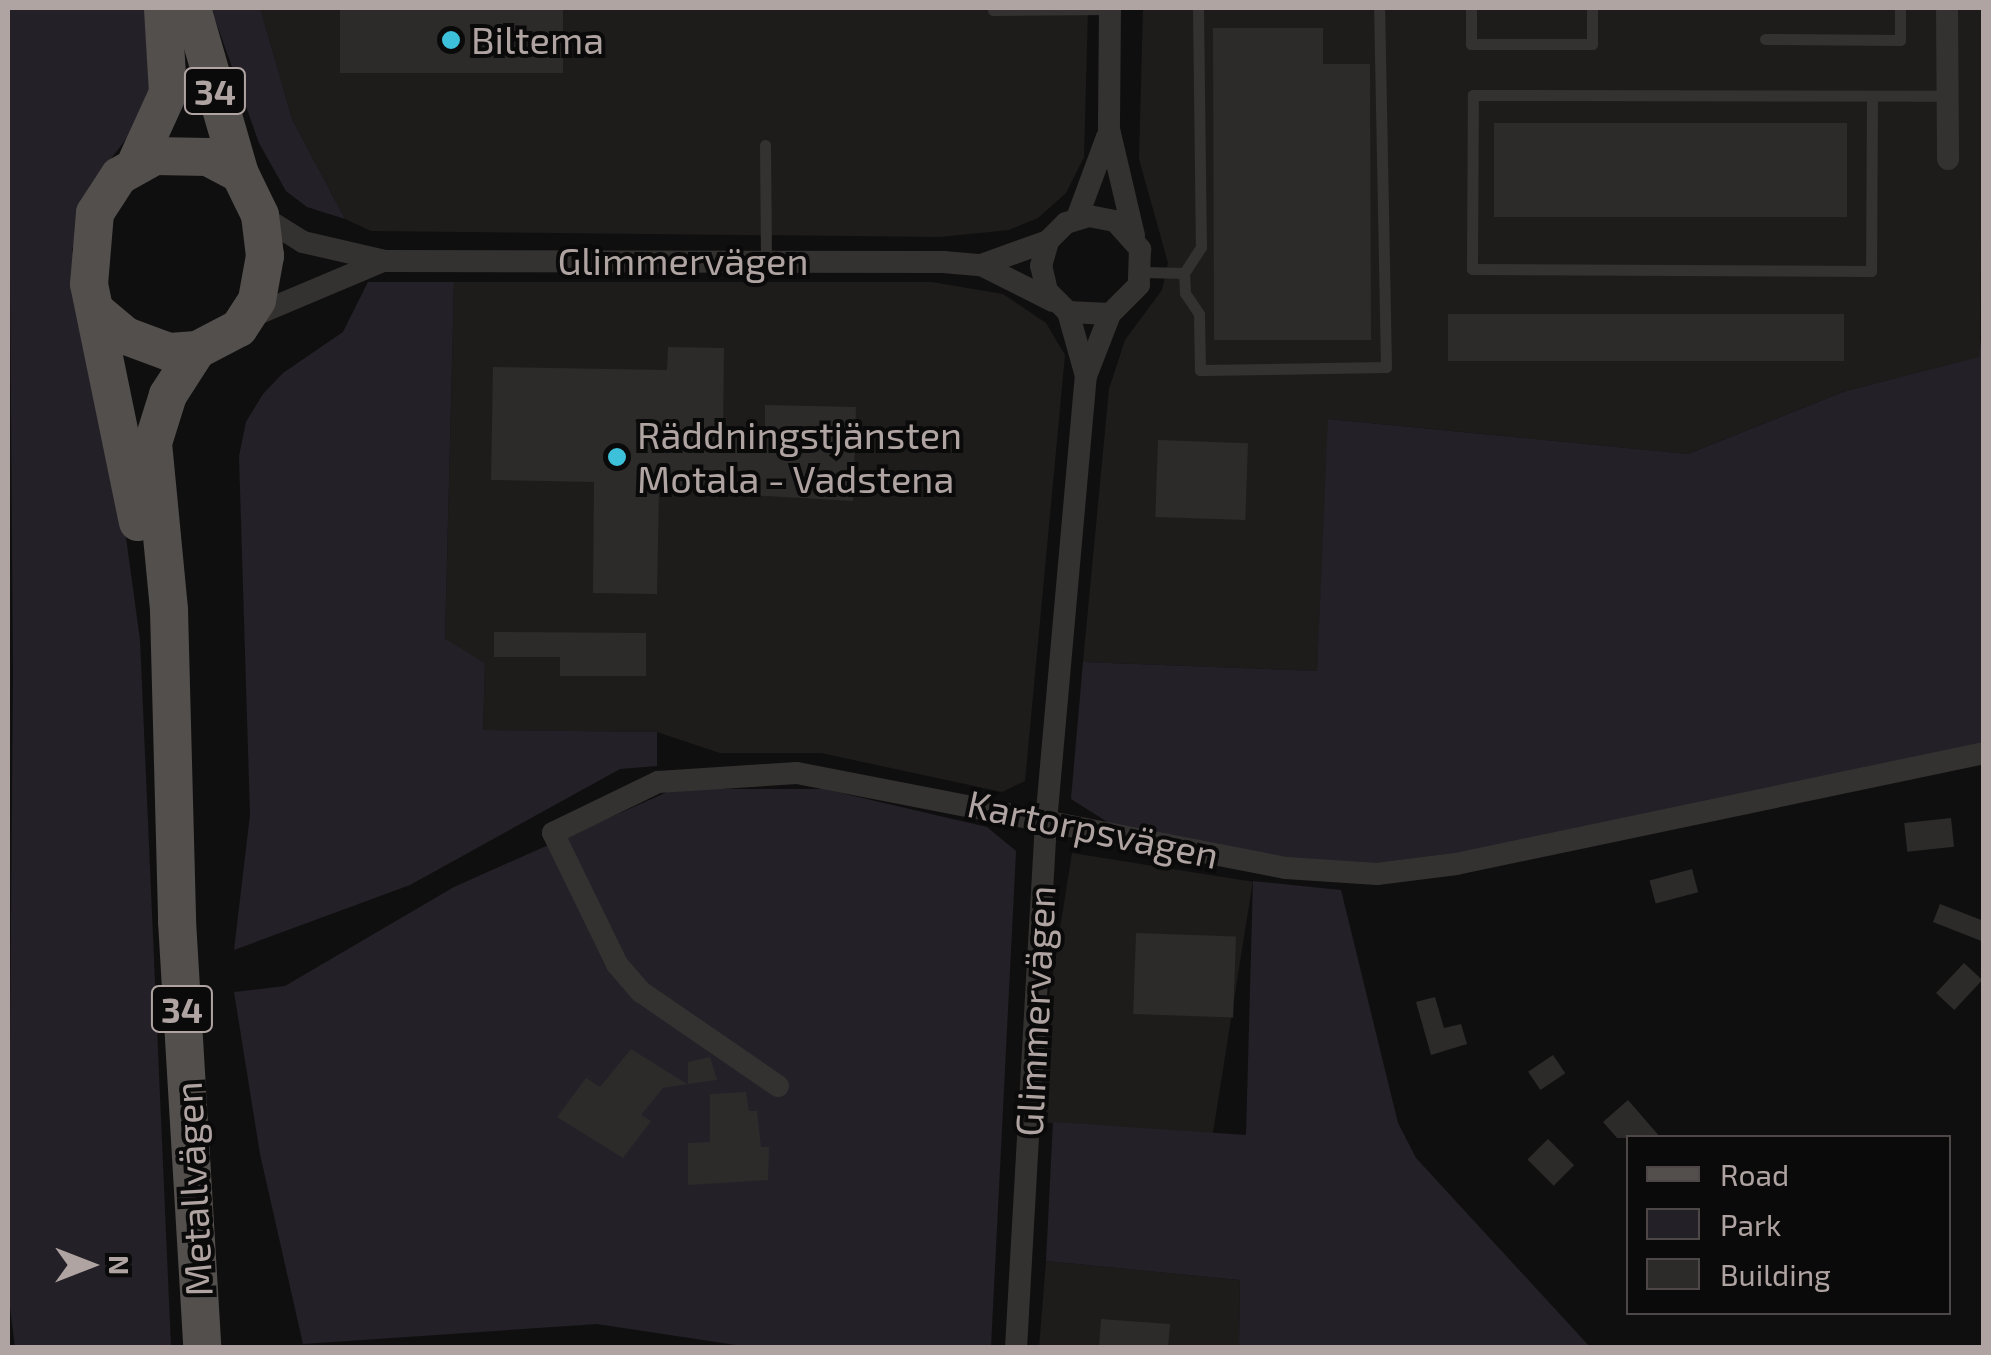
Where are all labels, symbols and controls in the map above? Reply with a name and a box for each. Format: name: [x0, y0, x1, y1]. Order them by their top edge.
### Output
place label: Biltema: [471, 17, 604, 63]
marker: Biltema: [440, 29, 462, 51]
road number: 34: [182, 61, 248, 121]
street label: Glimmervägen: [557, 238, 809, 284]
place label: Räddningstjänsten Motala - Vadstena: [637, 412, 962, 502]
marker: Räddningstjänsten Motala - Vadstena: [606, 446, 628, 468]
street label: Kartorpsvägen: [963, 780, 1223, 878]
street label: Glimmervägen: [1006, 884, 1064, 1138]
road number: 34: [150, 979, 214, 1039]
street label: Metallvägen: [165, 1080, 221, 1298]
legend: [1626, 1135, 1951, 1315]
text: Road: [1720, 1156, 1789, 1192]
text: Park: [1720, 1206, 1781, 1242]
north arrow: [40, 1215, 140, 1315]
text: N: [103, 1255, 137, 1275]
text: Building: [1720, 1256, 1831, 1292]

